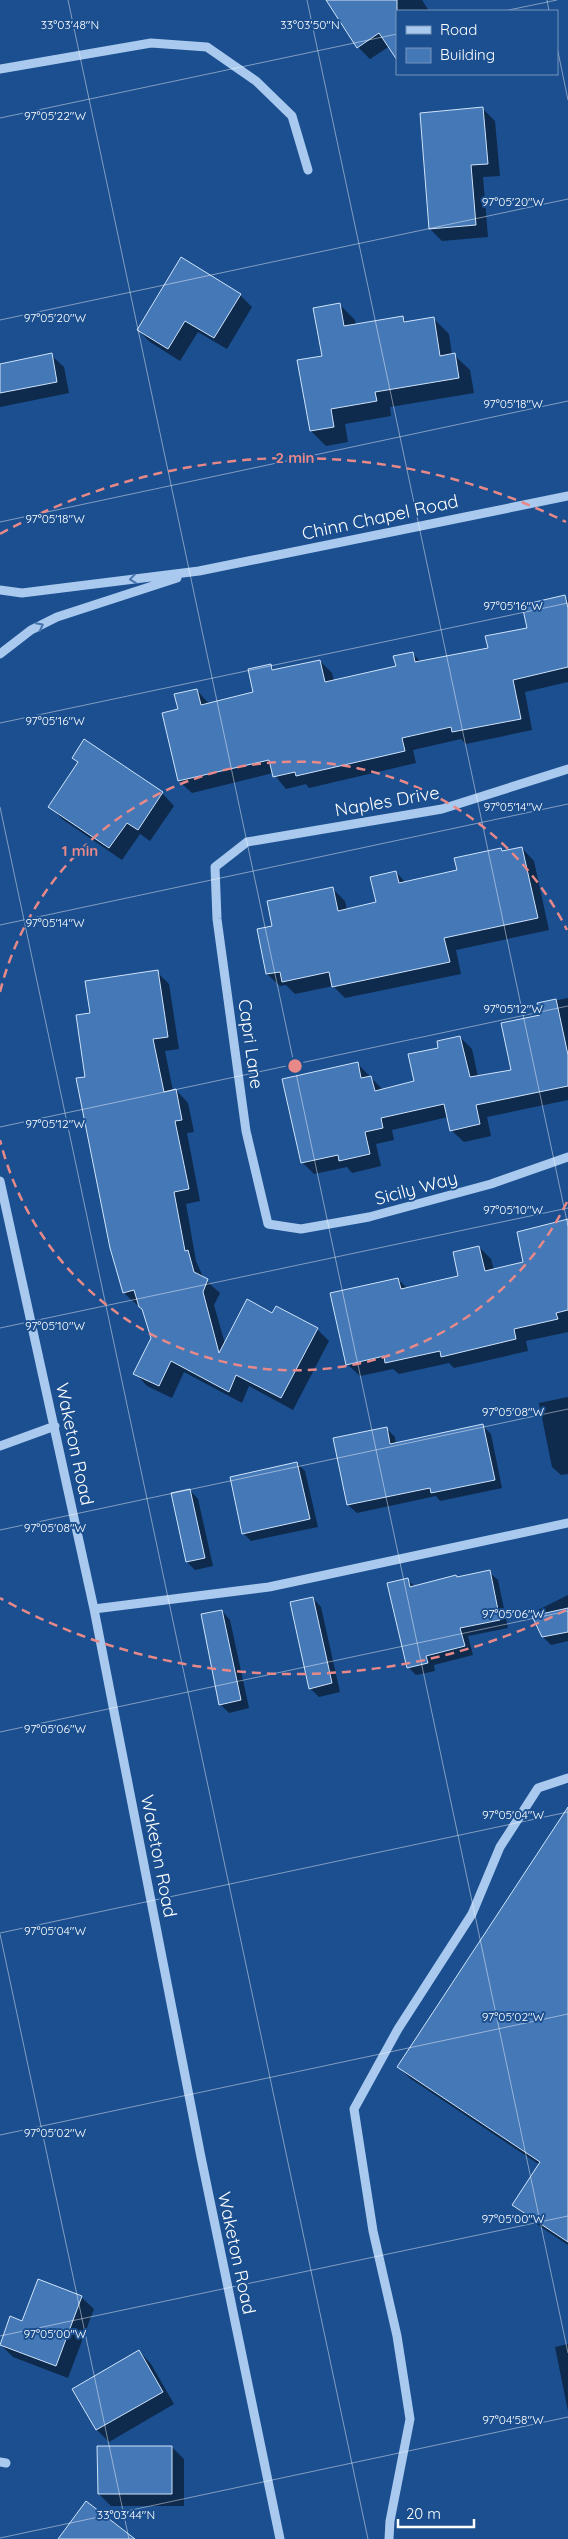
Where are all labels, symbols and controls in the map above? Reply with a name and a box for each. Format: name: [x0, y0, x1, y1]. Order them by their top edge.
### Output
legend: [396, 10, 558, 75]
text: 33°03'48"N: [41, 17, 99, 32]
text: 33°03'50"N: [280, 17, 340, 32]
text: Road: [440, 20, 477, 39]
text: Building: [440, 45, 495, 64]
text: 97°05'22"W: [24, 108, 86, 123]
text: 97°05'20"W: [482, 194, 545, 209]
text: 97°05'20"W: [24, 310, 87, 325]
text: 97°05'18"W: [483, 396, 543, 411]
text: 2 min: [275, 448, 315, 467]
street label: Chinn Chapel Road: [300, 489, 460, 545]
text: 97°05'18"W: [25, 511, 85, 526]
one-way arrow: [129, 573, 137, 584]
text: 97°05'16"W: [483, 598, 543, 613]
one-way arrow: [35, 622, 44, 632]
text: 97°05'16"W: [25, 713, 85, 728]
street label: Naples Drive: [333, 780, 441, 822]
text: 97°05'14"W: [483, 799, 543, 814]
text: 1 min: [62, 841, 98, 860]
text: 97°05'14"W: [25, 915, 85, 930]
street label: Capri Lane: [233, 998, 269, 1090]
text: 97°05'12"W: [483, 1001, 543, 1016]
centre of rings: [286, 1057, 304, 1075]
text: 97°05'12"W: [25, 1116, 85, 1131]
street label: Sicily Way: [372, 1166, 460, 1210]
text: 97°05'10"W: [483, 1202, 544, 1217]
text: 97°05'10"W: [25, 1318, 86, 1333]
street label: Waketon Road: [51, 1381, 99, 1507]
text: 97°05'08"W: [482, 1404, 545, 1419]
text: 97°05'08"W: [24, 1520, 87, 1535]
text: 97°05'06"W: [482, 1606, 545, 1621]
text: 97°05'06"W: [24, 1721, 87, 1736]
street label: Waketon Road: [136, 1793, 182, 1919]
text: 97°05'04"W: [482, 1807, 544, 1822]
text: 97°05'04"W: [24, 1923, 86, 1938]
text: 97°05'02"W: [482, 2009, 545, 2024]
text: 97°05'02"W: [24, 2125, 87, 2140]
street label: Waketon Road: [213, 2190, 261, 2316]
text: 97°05'00"W: [482, 2211, 545, 2226]
text: 97°05'00"W: [24, 2326, 87, 2341]
text: 97°04'58"W: [482, 2412, 544, 2427]
scale bar: [398, 2496, 474, 2528]
text: 20 m: [406, 2504, 441, 2523]
text: 33°03'44"N: [97, 2507, 155, 2522]

